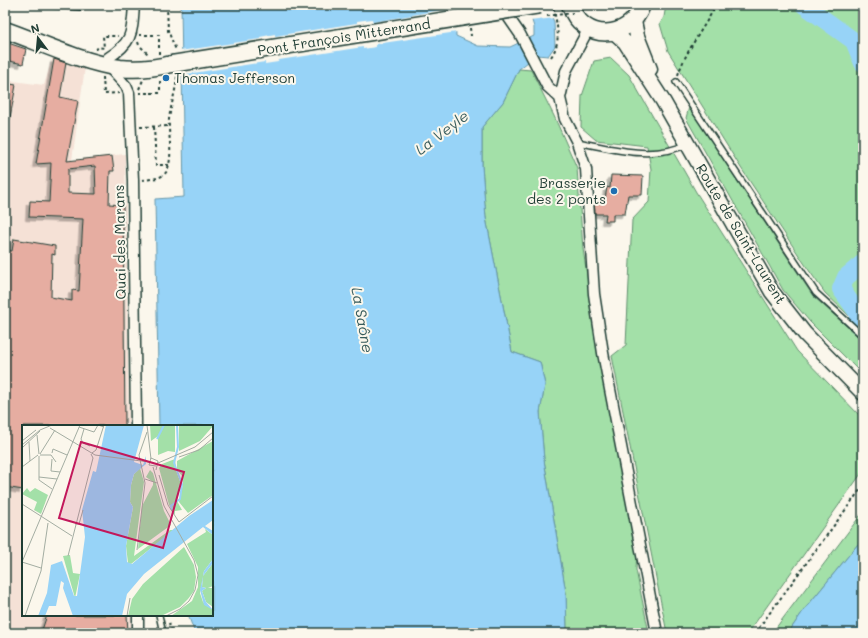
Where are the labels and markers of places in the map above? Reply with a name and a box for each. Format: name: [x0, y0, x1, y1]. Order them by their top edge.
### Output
place label: Thomas Jefferson: [174, 68, 295, 87]
marker: Thomas Jefferson: [161, 73, 171, 83]
place label: Brasserie des 2 ponts: [527, 173, 606, 208]
marker: Brasserie des 2 ponts: [609, 186, 619, 196]

